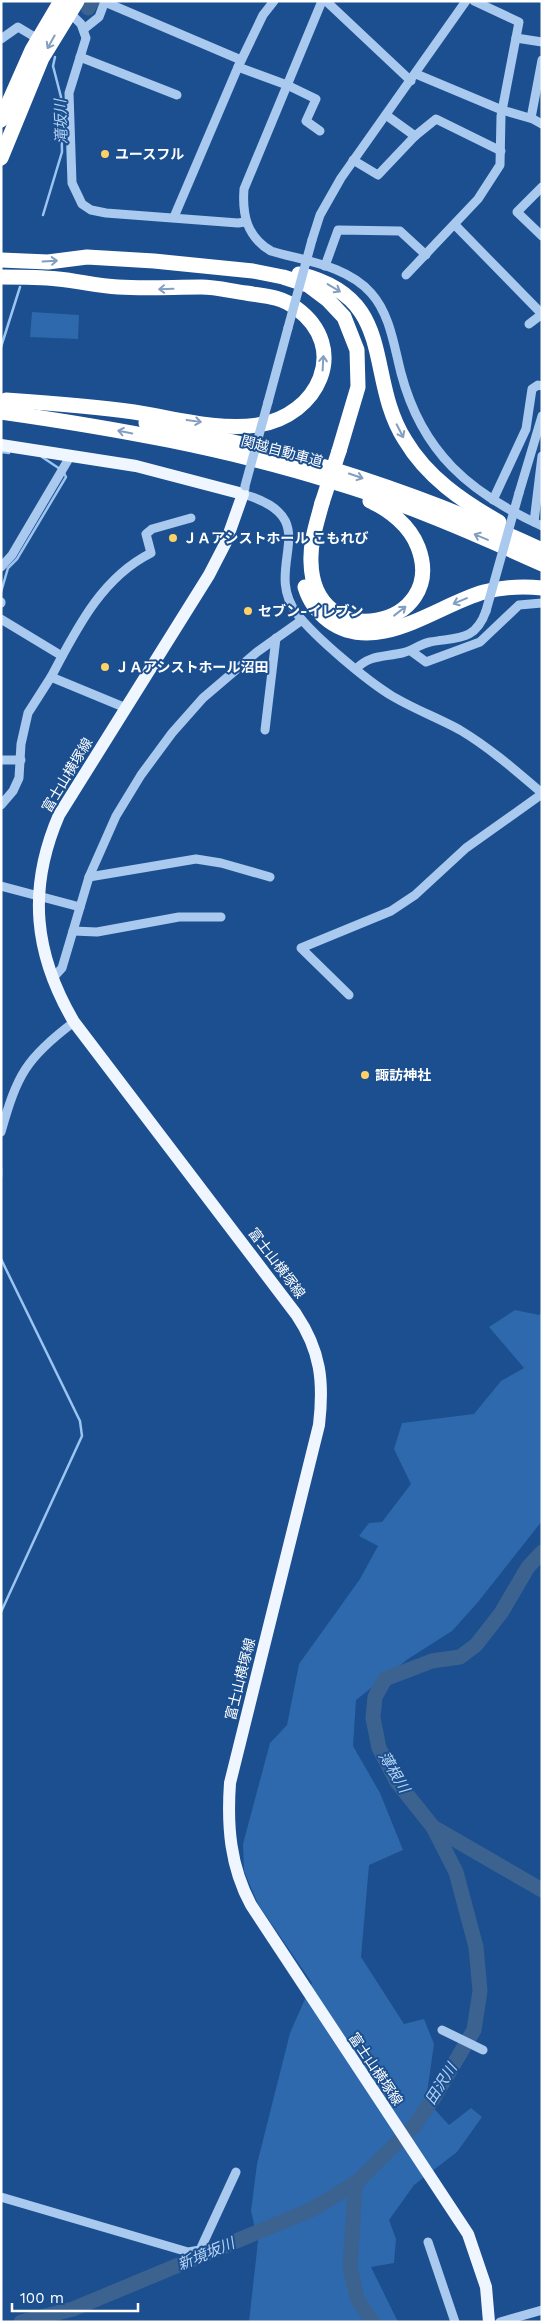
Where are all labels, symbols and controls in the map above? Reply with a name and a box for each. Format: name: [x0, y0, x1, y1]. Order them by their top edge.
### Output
one-way arrow: [45, 34, 55, 49]
water label: 滝坂川: [51, 97, 71, 145]
place label: ユースフル: [115, 146, 184, 162]
marker: ユースフル: [99, 148, 111, 160]
one-way arrow: [42, 257, 58, 266]
one-way arrow: [326, 283, 340, 293]
one-way arrow: [158, 284, 174, 293]
one-way arrow: [318, 355, 327, 371]
one-way arrow: [186, 416, 202, 426]
one-way arrow: [395, 423, 405, 438]
one-way arrow: [117, 427, 133, 436]
street label: 関越自動車道: [239, 432, 325, 470]
one-way arrow: [348, 472, 364, 482]
place label: ＪＡアシストホール こもれび: [183, 530, 368, 546]
marker: ＪＡアシストホール こもれび: [167, 532, 179, 544]
one-way arrow: [474, 532, 489, 541]
one-way arrow: [453, 597, 468, 606]
place label: セブン-イレブン: [258, 603, 363, 619]
marker: セブン-イレブン: [242, 605, 254, 617]
one-way arrow: [393, 605, 406, 616]
place label: ＪＡアシストホール沼田: [115, 659, 268, 675]
marker: ＪＡアシストホール沼田: [99, 661, 111, 673]
street label: 富士山横塚線: [39, 735, 95, 815]
place label: 諏訪神社: [375, 1067, 431, 1083]
marker: 諏訪神社: [359, 1069, 371, 1081]
street label: 富士山横塚線: [245, 1225, 309, 1301]
street label: 富士山横塚線: [222, 1636, 258, 1722]
water label: 薄根川: [375, 1748, 414, 1798]
street label: 富士山横塚線: [346, 2030, 406, 2108]
water label: 田沢川: [421, 2058, 462, 2108]
water label: 新境坂川: [175, 2233, 239, 2274]
scale bar: [12, 2280, 139, 2312]
text: 100 m: [20, 2289, 64, 2307]

